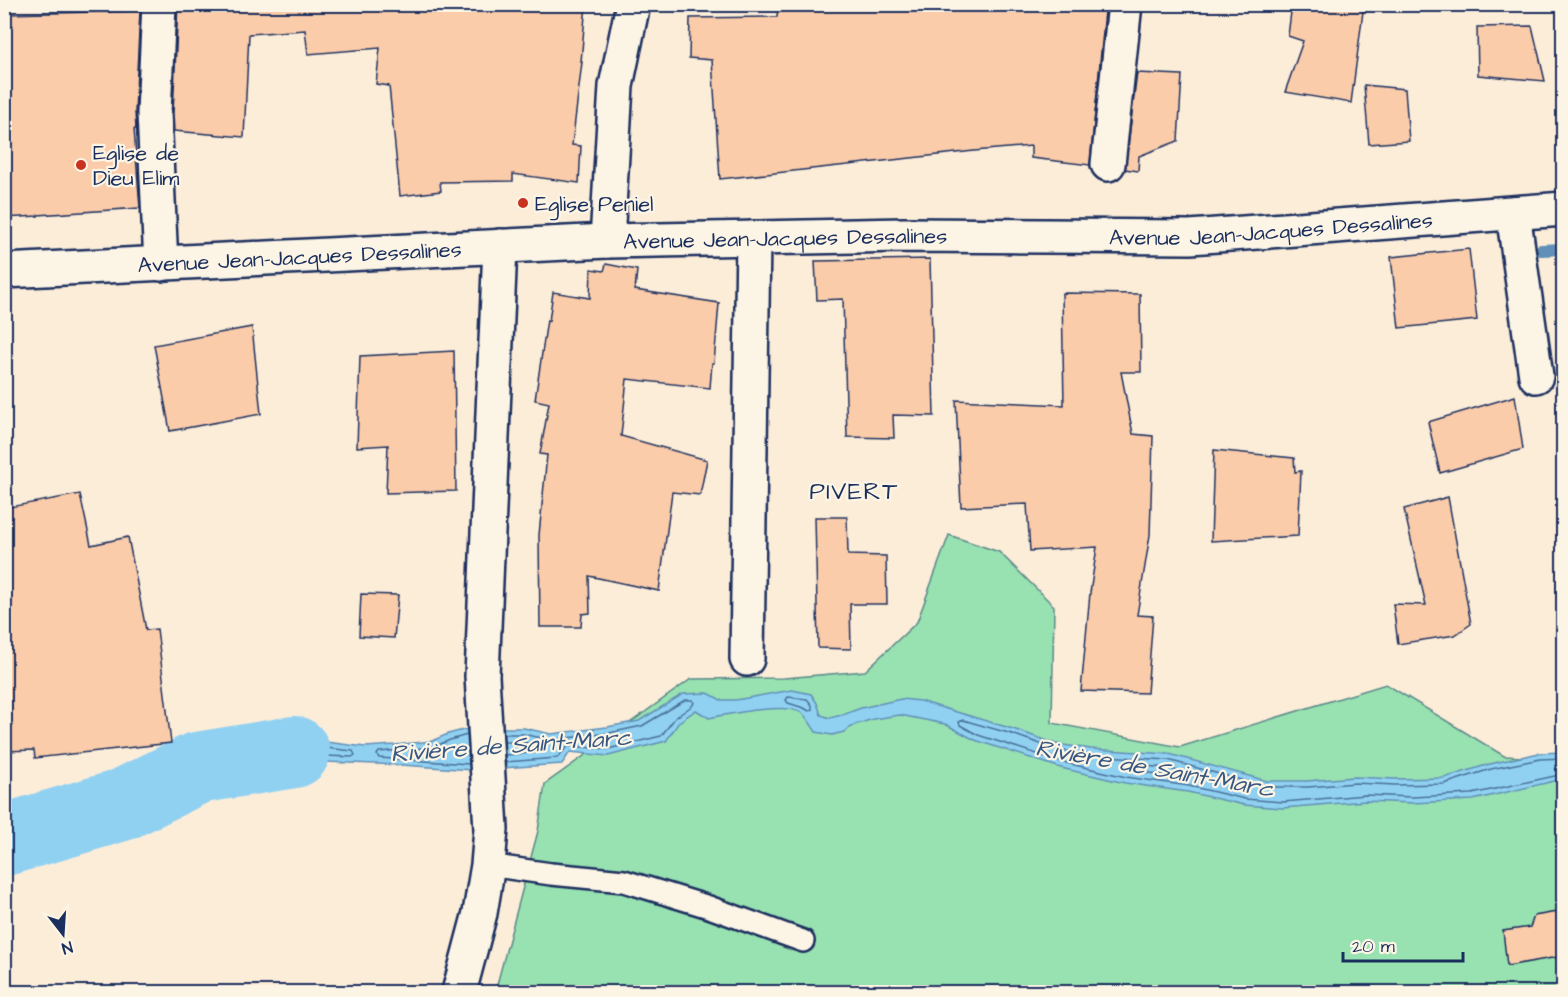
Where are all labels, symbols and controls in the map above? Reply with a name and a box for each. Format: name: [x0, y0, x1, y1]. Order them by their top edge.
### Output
place label: Eglise de Dieu Elim: [93, 138, 179, 194]
marker: Eglise de Dieu Elim: [74, 158, 88, 172]
place label: Eglise Peniel: [535, 189, 654, 221]
marker: Eglise Peniel: [516, 196, 530, 210]
street label: Avenue Jean-Jacques Dessalines: [1109, 205, 1434, 254]
street label: Avenue Jean-Jacques Dessalines: [623, 221, 947, 258]
street label: Avenue Jean-Jacques Dessalines: [137, 234, 462, 281]
district label: PIVERT: [809, 475, 899, 509]
water label: Rivière de Saint-Marc: [389, 721, 633, 771]
water label: Rivière de Saint-Marc: [1033, 731, 1277, 807]
north arrow: [33, 904, 93, 964]
scale bar: [1343, 925, 1463, 963]
text: 20 m: [1352, 934, 1395, 959]
text: N: [59, 935, 75, 959]

